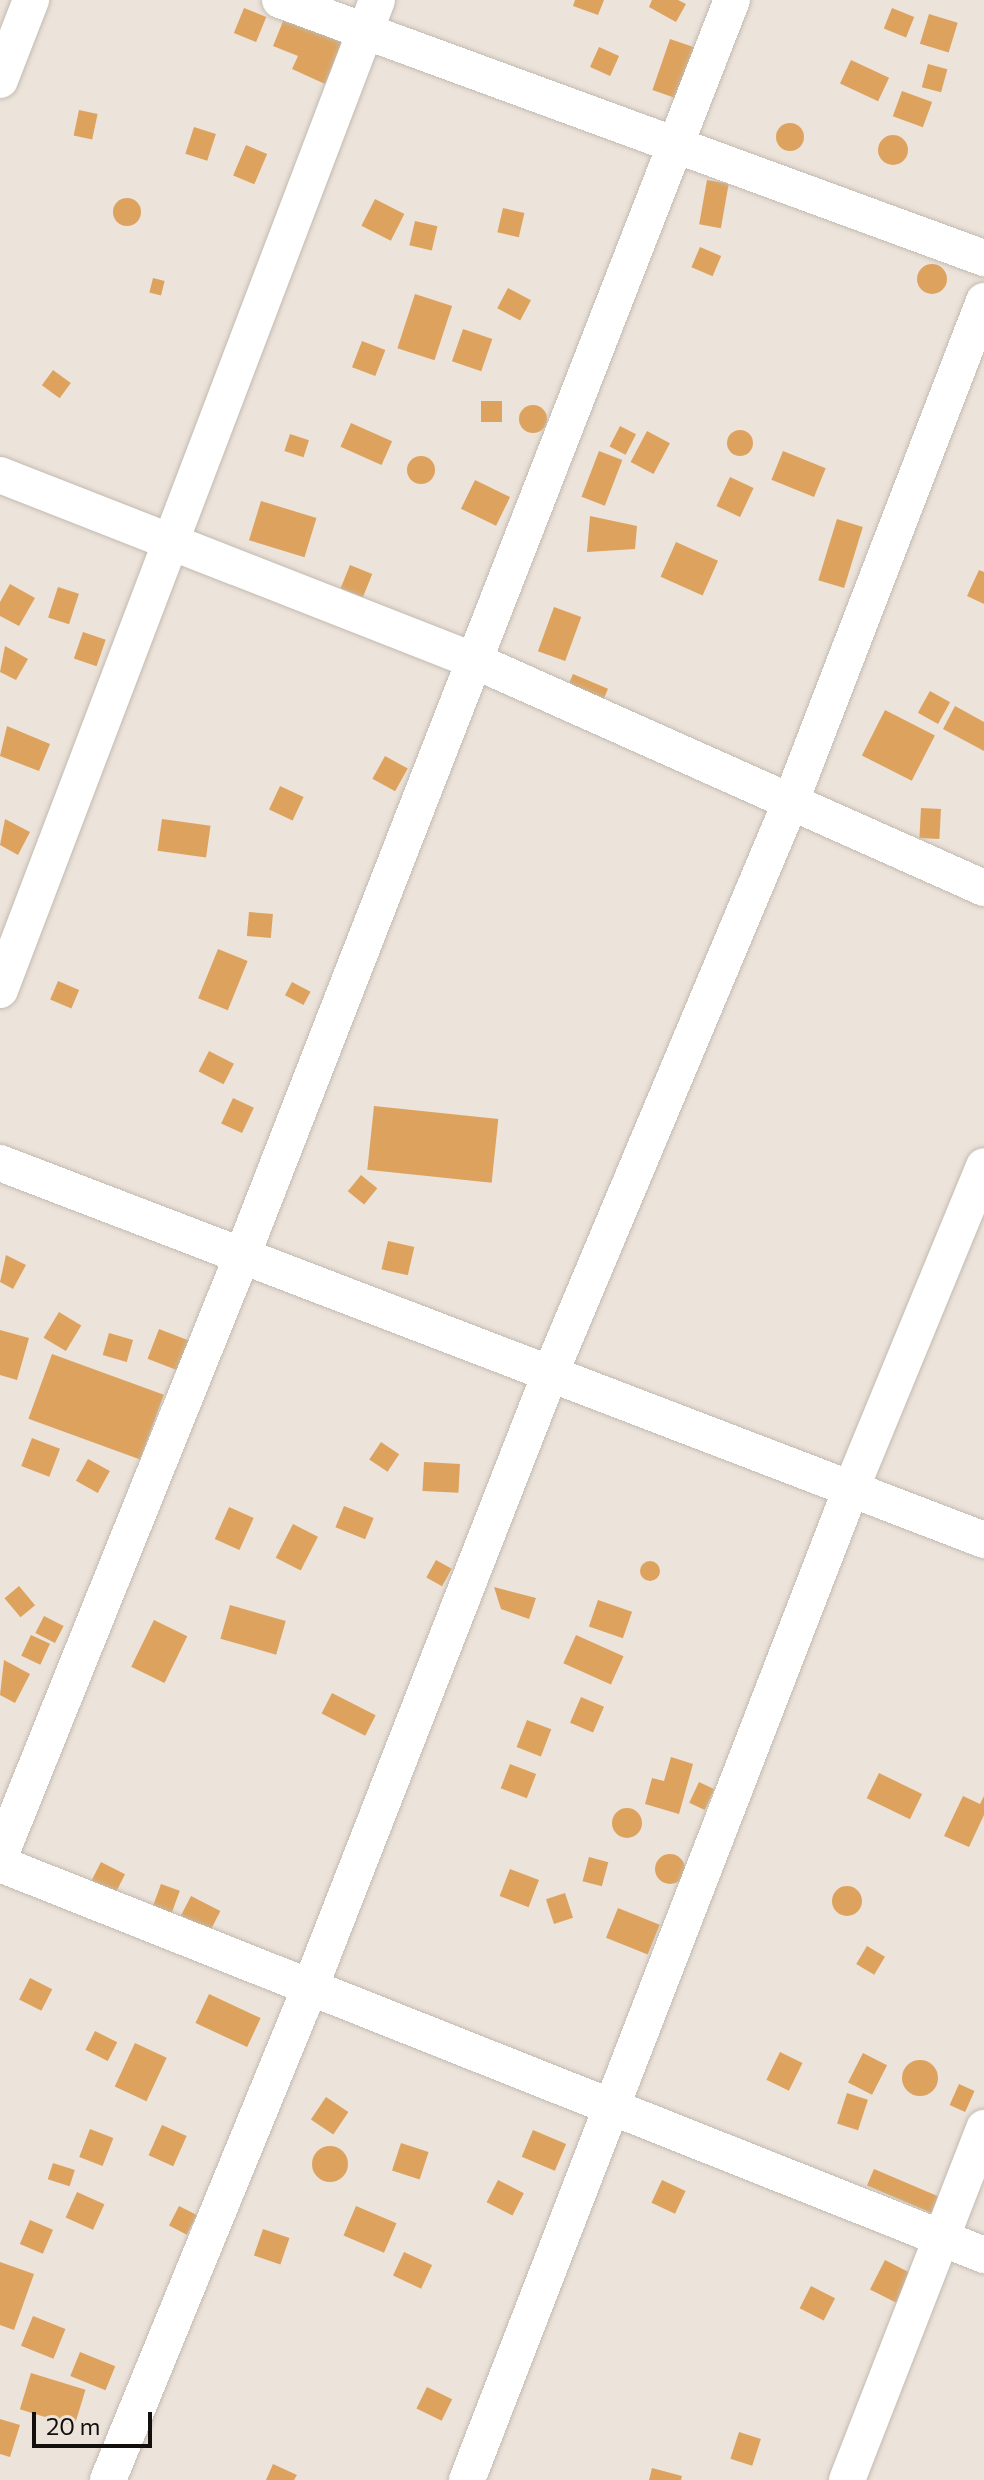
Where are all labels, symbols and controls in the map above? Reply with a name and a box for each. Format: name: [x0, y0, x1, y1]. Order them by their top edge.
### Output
scale bar: [36, 2396, 156, 2446]
text: 20 m: [46, 2411, 100, 2440]

